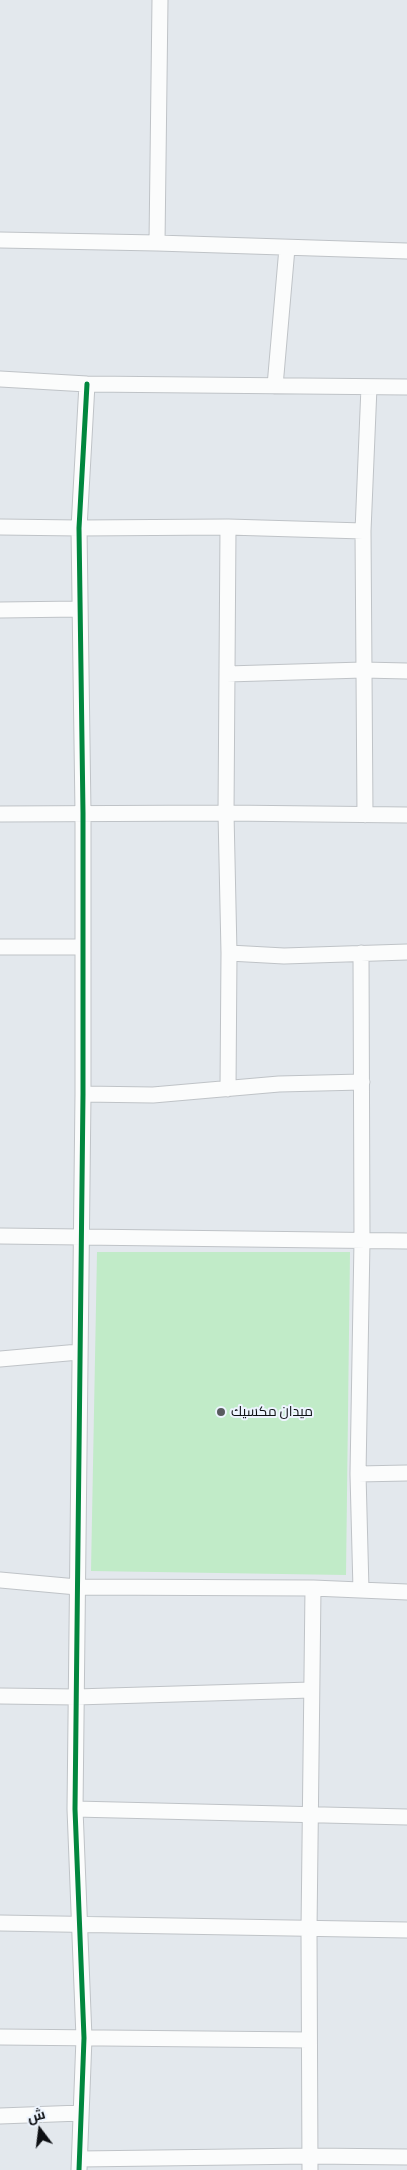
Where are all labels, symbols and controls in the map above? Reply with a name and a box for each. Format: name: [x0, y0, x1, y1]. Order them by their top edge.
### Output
place label: ميدان مكسيك: [231, 1404, 313, 1420]
marker: ميدان مكسيك: [215, 1406, 227, 1418]
north arrow: [15, 2105, 65, 2155]
text: ش: [25, 2105, 47, 2126]

